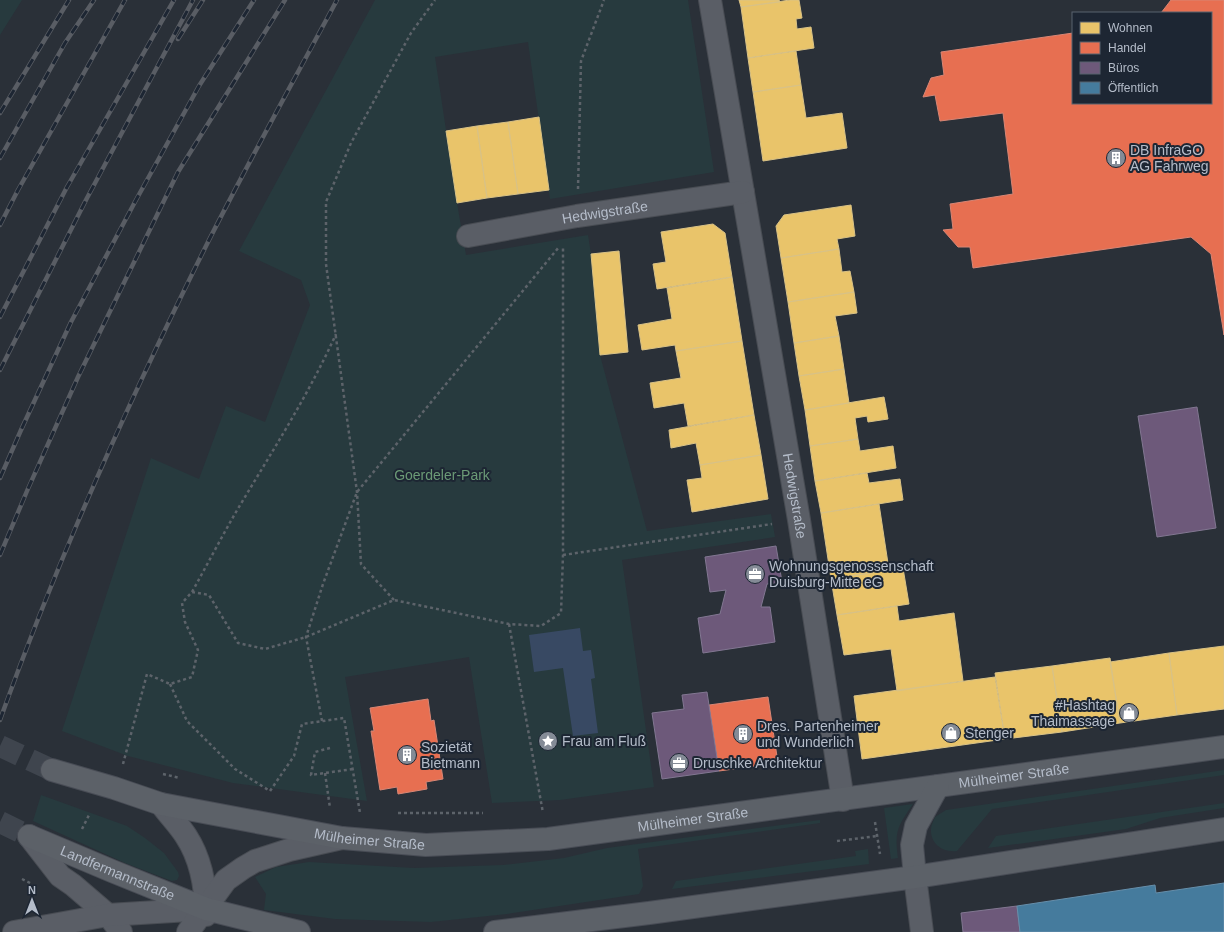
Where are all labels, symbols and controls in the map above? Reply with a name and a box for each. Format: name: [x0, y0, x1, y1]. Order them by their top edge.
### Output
legend: [1072, 12, 1212, 104]
text: Wohnen: [1108, 21, 1152, 35]
text: Handel: [1108, 41, 1146, 55]
text: Büros: [1108, 61, 1139, 75]
text: Öffentlich: [1108, 81, 1158, 95]
place label: DB InfraGO AG Fahrweg: [1130, 142, 1209, 174]
building icon: DB InfraGO AG Fahrweg: [1105, 147, 1127, 169]
street label: Hedwigstraße: [561, 198, 649, 227]
street label: Hedwigstraße: [780, 452, 810, 540]
park label: Goerdeler-Park: [394, 467, 491, 483]
place label: Wohnungsgenossenschaft Duisburg-Mitte eG: [769, 558, 934, 590]
office icon: Wohnungsgenossenschaft Duisburg-Mitte eG: [744, 563, 766, 585]
place label: #Hashtag Thaimassage: [1031, 697, 1115, 729]
shop icon: #Hashtag Thaimassage: [1118, 702, 1140, 724]
place label: Dres. Partenheimer und Wunderlich: [757, 718, 879, 750]
shop icon: Stenger: [940, 722, 962, 744]
building icon: Dres. Partenheimer und Wunderlich: [732, 723, 754, 745]
place label: Stenger: [965, 725, 1014, 741]
place icon: Frau am Fluß: [537, 730, 559, 752]
place label: Frau am Fluß: [562, 733, 646, 749]
place label: Sozietät Bietmann: [421, 739, 480, 771]
building icon: Sozietät Bietmann: [396, 744, 418, 766]
office icon: Druschke Architektur: [668, 752, 690, 774]
place label: Druschke Architektur: [693, 755, 822, 771]
street label: Mülheimer Straße: [958, 760, 1070, 791]
street label: Mülheimer Straße: [637, 804, 749, 835]
street label: Mülheimer Straße: [313, 825, 426, 853]
street label: Landfermannstraße: [58, 842, 177, 904]
north arrow: [12, 880, 52, 920]
text: N: [28, 884, 36, 896]

